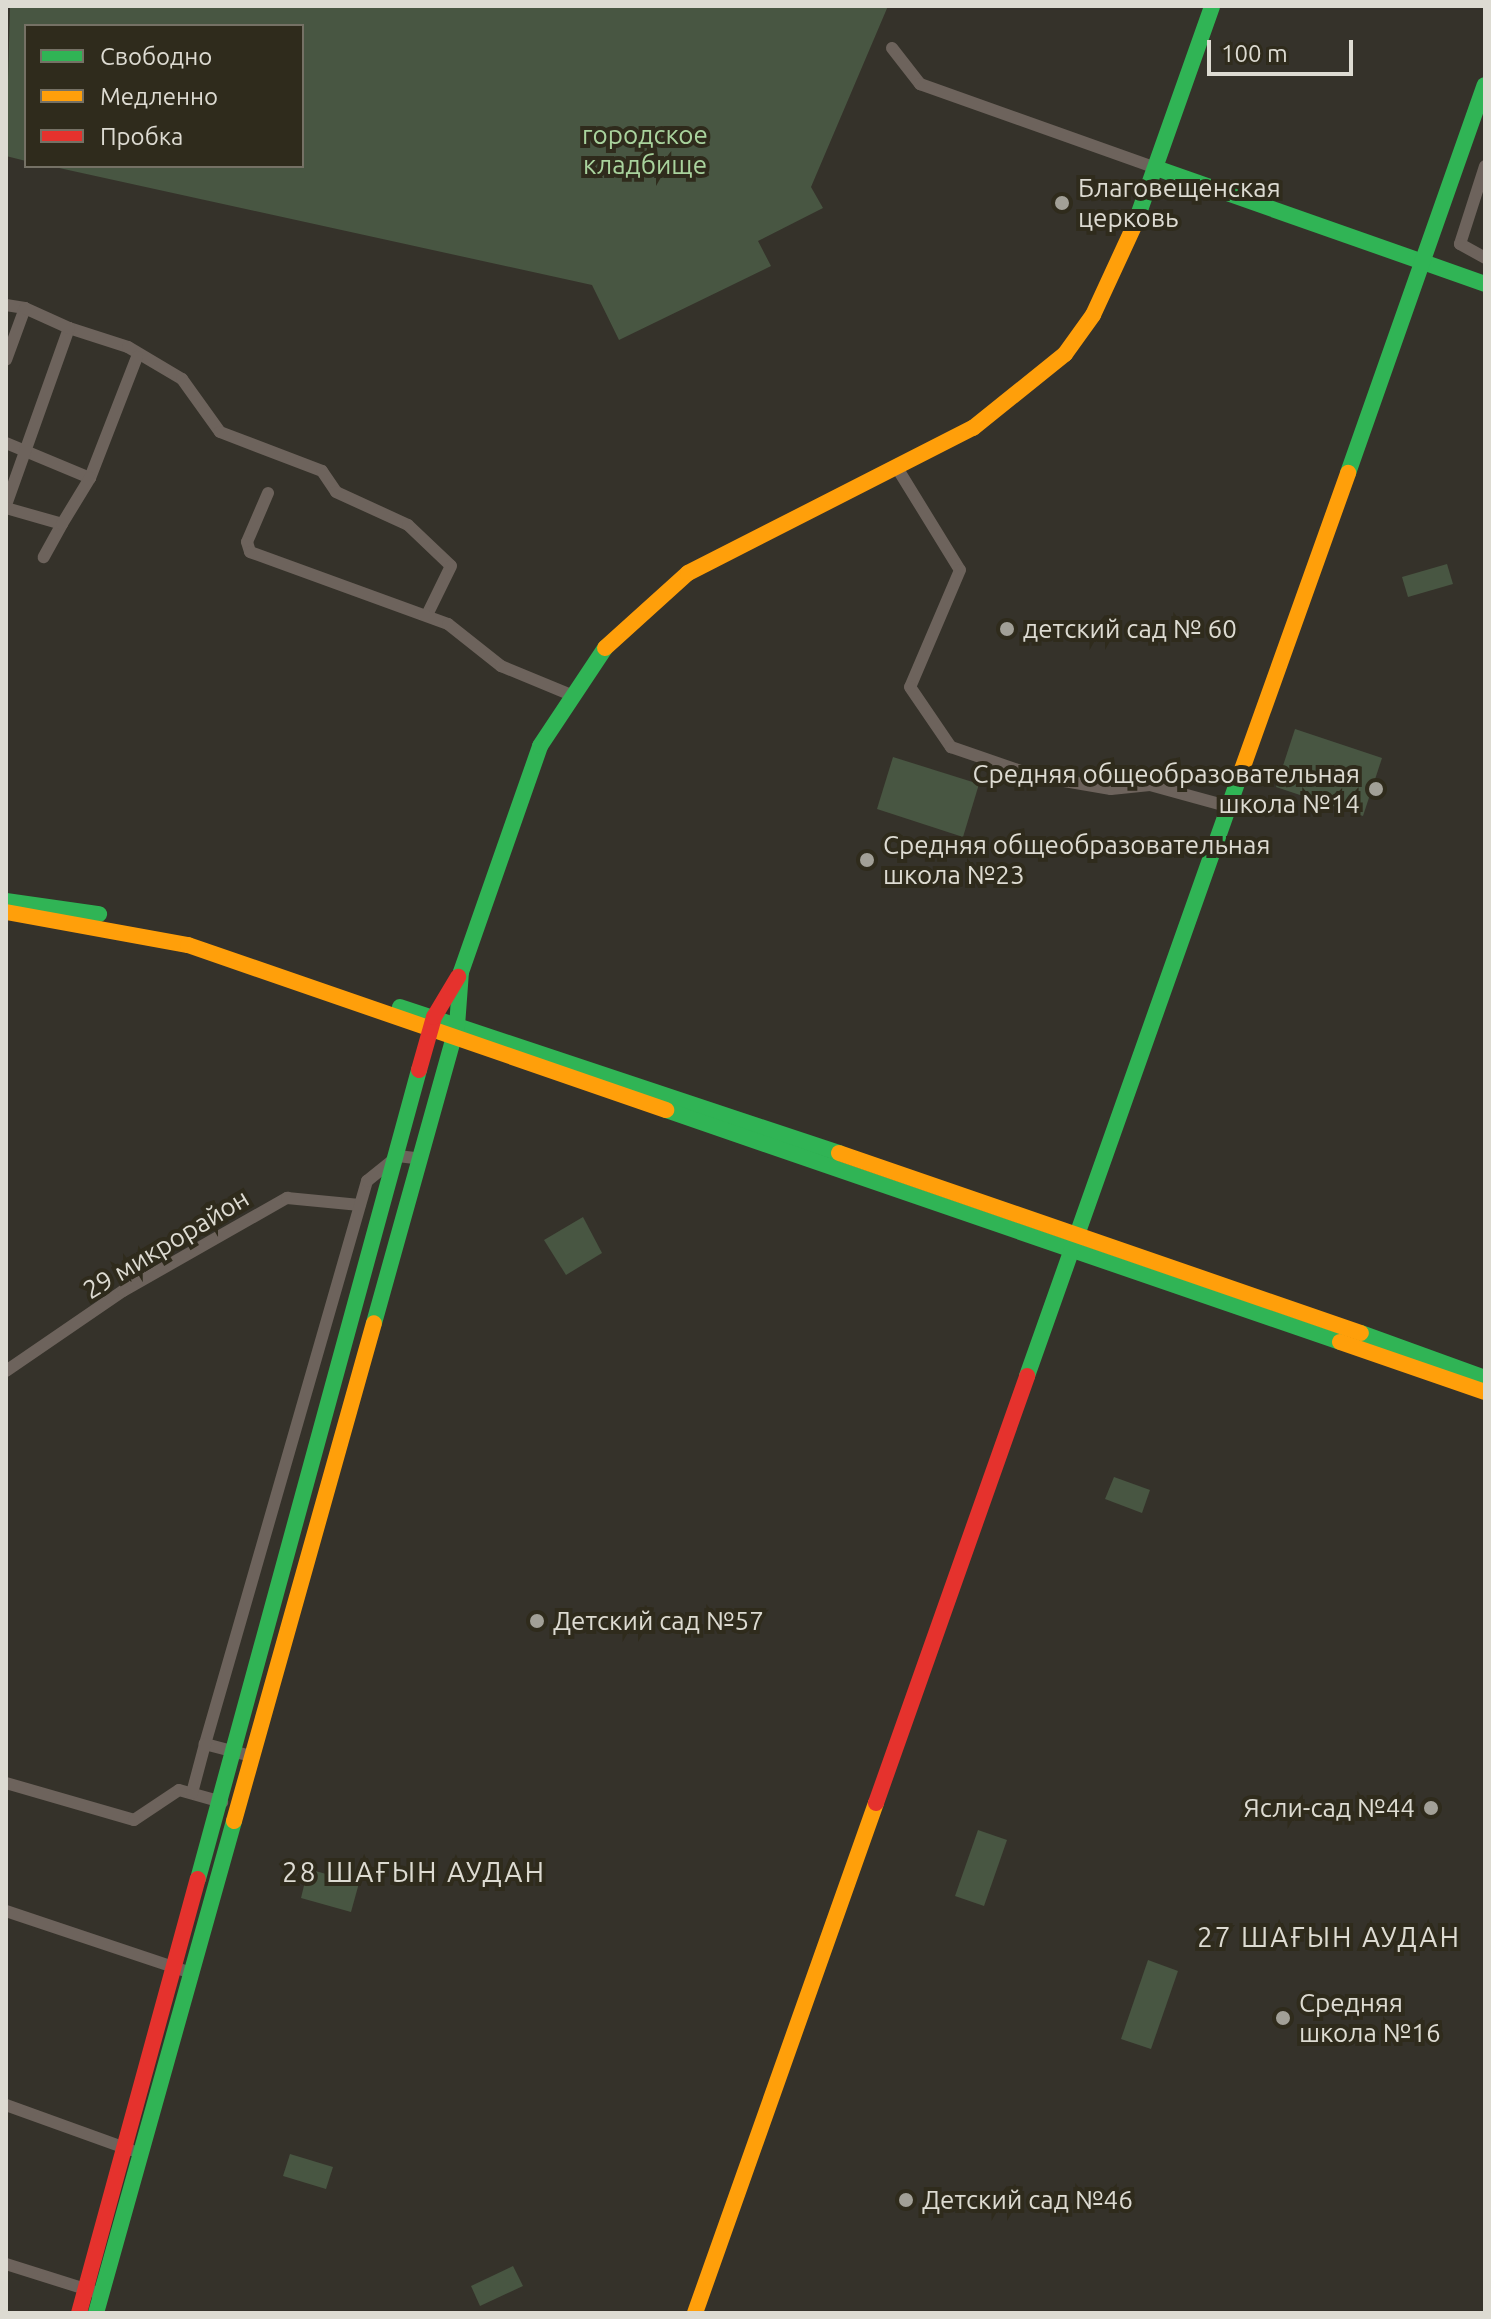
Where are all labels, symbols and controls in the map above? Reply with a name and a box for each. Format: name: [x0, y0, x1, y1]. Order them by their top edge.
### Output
legend: [24, 24, 304, 168]
scale bar: [1211, 24, 1357, 74]
text: 100 m: [1221, 40, 1288, 67]
text: Свободно: [100, 43, 212, 70]
text: Медленно: [100, 83, 218, 110]
park label: городское кладбище: [582, 119, 708, 180]
text: Пробка: [100, 123, 183, 150]
place label: Благовещенская церковь: [1078, 172, 1281, 234]
marker: Благовещенская церковь: [1053, 194, 1071, 212]
place label: детский сад № 60: [1023, 613, 1237, 645]
marker: детский сад № 60: [998, 620, 1016, 638]
place label: Cредняя общеобразовательная школа №14: [973, 758, 1360, 820]
marker: Cредняя общеобразовательная школа №14: [1367, 780, 1385, 798]
place label: Средняя общеобразовательная школа №23: [883, 829, 1270, 890]
marker: Средняя общеобразовательная школа №23: [858, 851, 876, 869]
street label: 29 микрорайон: [78, 1182, 254, 1306]
place label: Детский сад №57: [553, 1605, 764, 1637]
marker: Детский сад №57: [528, 1612, 546, 1630]
place label: Ясли-сад №44: [1244, 1792, 1415, 1824]
marker: Ясли-сад №44: [1422, 1799, 1440, 1817]
district label: 28 ШАҒЫН АУДАН: [282, 1855, 546, 1889]
district label: 27 ШАҒЫН АУДАН: [1197, 1920, 1461, 1954]
place label: Средняя школа №16: [1299, 1987, 1441, 2048]
marker: Средняя школа №16: [1274, 2009, 1292, 2027]
place label: Детский сад №46: [922, 2184, 1133, 2216]
marker: Детский сад №46: [897, 2191, 915, 2209]

